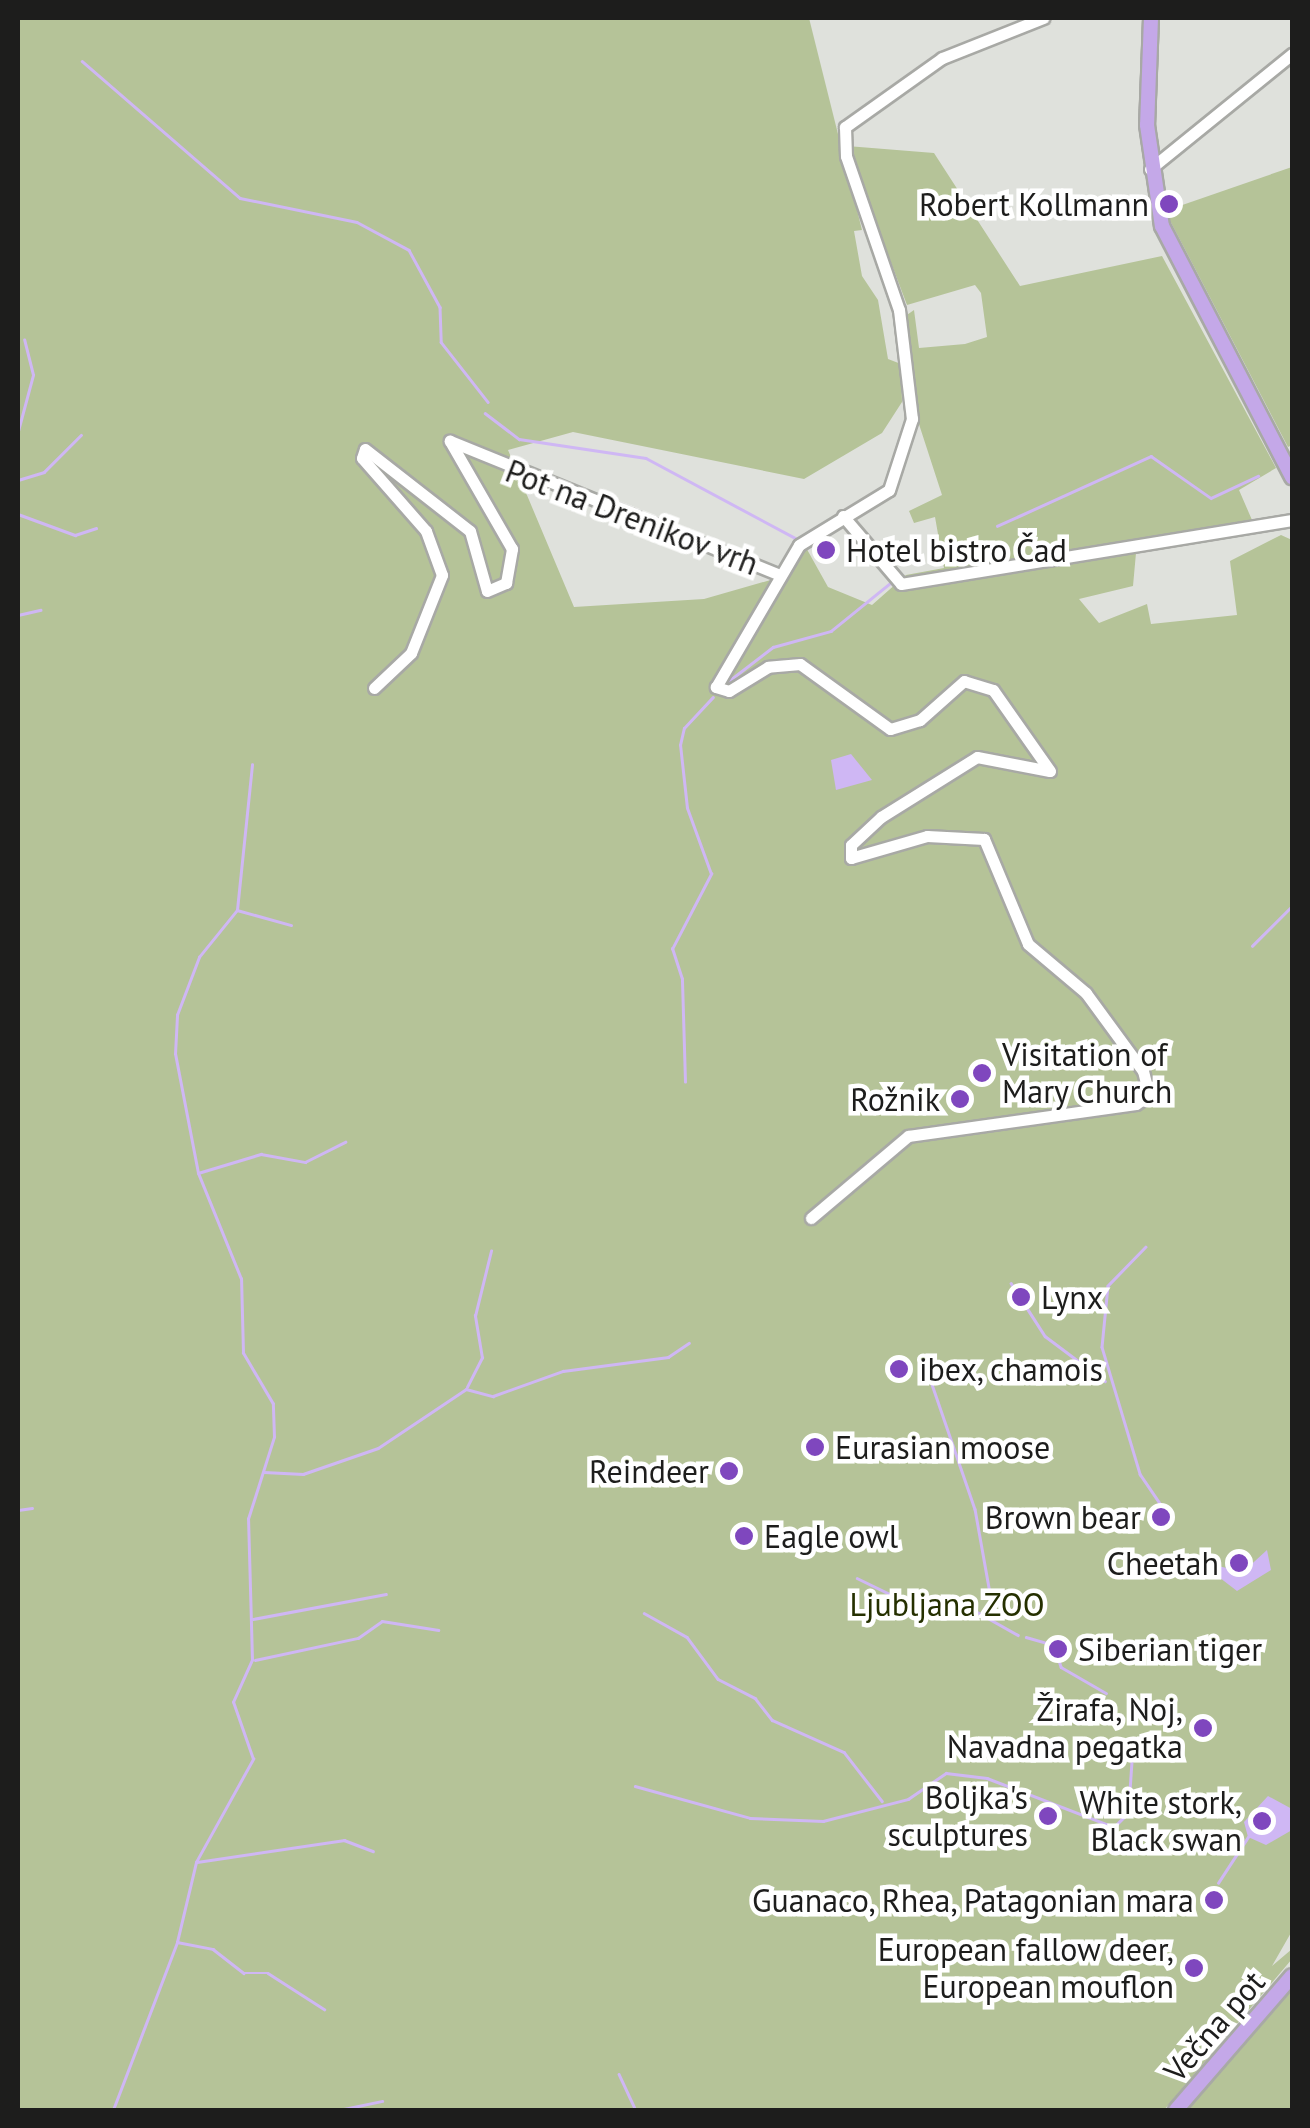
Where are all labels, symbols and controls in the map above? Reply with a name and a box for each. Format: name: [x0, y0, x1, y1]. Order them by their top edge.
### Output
place label: Robert Kollmann: [919, 185, 1149, 223]
marker: Robert Kollmann: [1158, 193, 1180, 215]
street label: Pot na Drenikov vrh: [500, 451, 764, 583]
place label: Hotel bistro Čad: [846, 531, 1067, 569]
marker: Hotel bistro Čad: [815, 539, 837, 561]
place label: Visitation of Mary Church: [1002, 1036, 1173, 1111]
marker: Visitation of Mary Church: [971, 1062, 993, 1084]
place label: Rožnik: [850, 1080, 940, 1118]
marker: Rožnik: [949, 1088, 971, 1110]
place label: Lynx: [1041, 1278, 1103, 1316]
marker: Lynx: [1010, 1286, 1032, 1308]
place label: ibex, chamois: [919, 1350, 1106, 1388]
marker: ibex, chamois: [888, 1358, 910, 1380]
place label: Eurasian moose: [835, 1428, 1050, 1466]
marker: Eurasian moose: [804, 1436, 826, 1458]
place label: Reindeer: [589, 1452, 709, 1490]
marker: Reindeer: [718, 1460, 740, 1482]
place label: Brown bear: [985, 1498, 1141, 1536]
marker: Brown bear: [1150, 1506, 1172, 1528]
place label: Eagle owl: [764, 1517, 898, 1555]
marker: Eagle owl: [733, 1525, 755, 1547]
place label: Cheetah: [1107, 1544, 1219, 1582]
marker: Cheetah: [1228, 1552, 1250, 1574]
park label: Ljubljana ZOO: [849, 1585, 1045, 1623]
place label: Siberian tiger: [1078, 1630, 1262, 1668]
marker: Siberian tiger: [1047, 1638, 1069, 1660]
place label: Žirafa, Noj, Navadna pegatka: [947, 1691, 1183, 1766]
marker: Žirafa, Noj, Navadna pegatka: [1192, 1717, 1214, 1739]
place label: Boljka's sculptures: [887, 1779, 1028, 1854]
place label: White stork, Black swan: [1080, 1784, 1242, 1859]
marker: Boljka's sculptures: [1037, 1805, 1059, 1827]
marker: White stork, Black swan: [1251, 1810, 1273, 1832]
place label: Guanaco, Rhea, Patagonian mara: [747, 1881, 1194, 1919]
marker: Guanaco, Rhea, Patagonian mara: [1203, 1889, 1225, 1911]
place label: European fallow deer, European mouflon: [877, 1931, 1174, 2006]
marker: European fallow deer, European mouflon: [1183, 1957, 1205, 1979]
street label: Večna pot: [1156, 1963, 1272, 2089]

